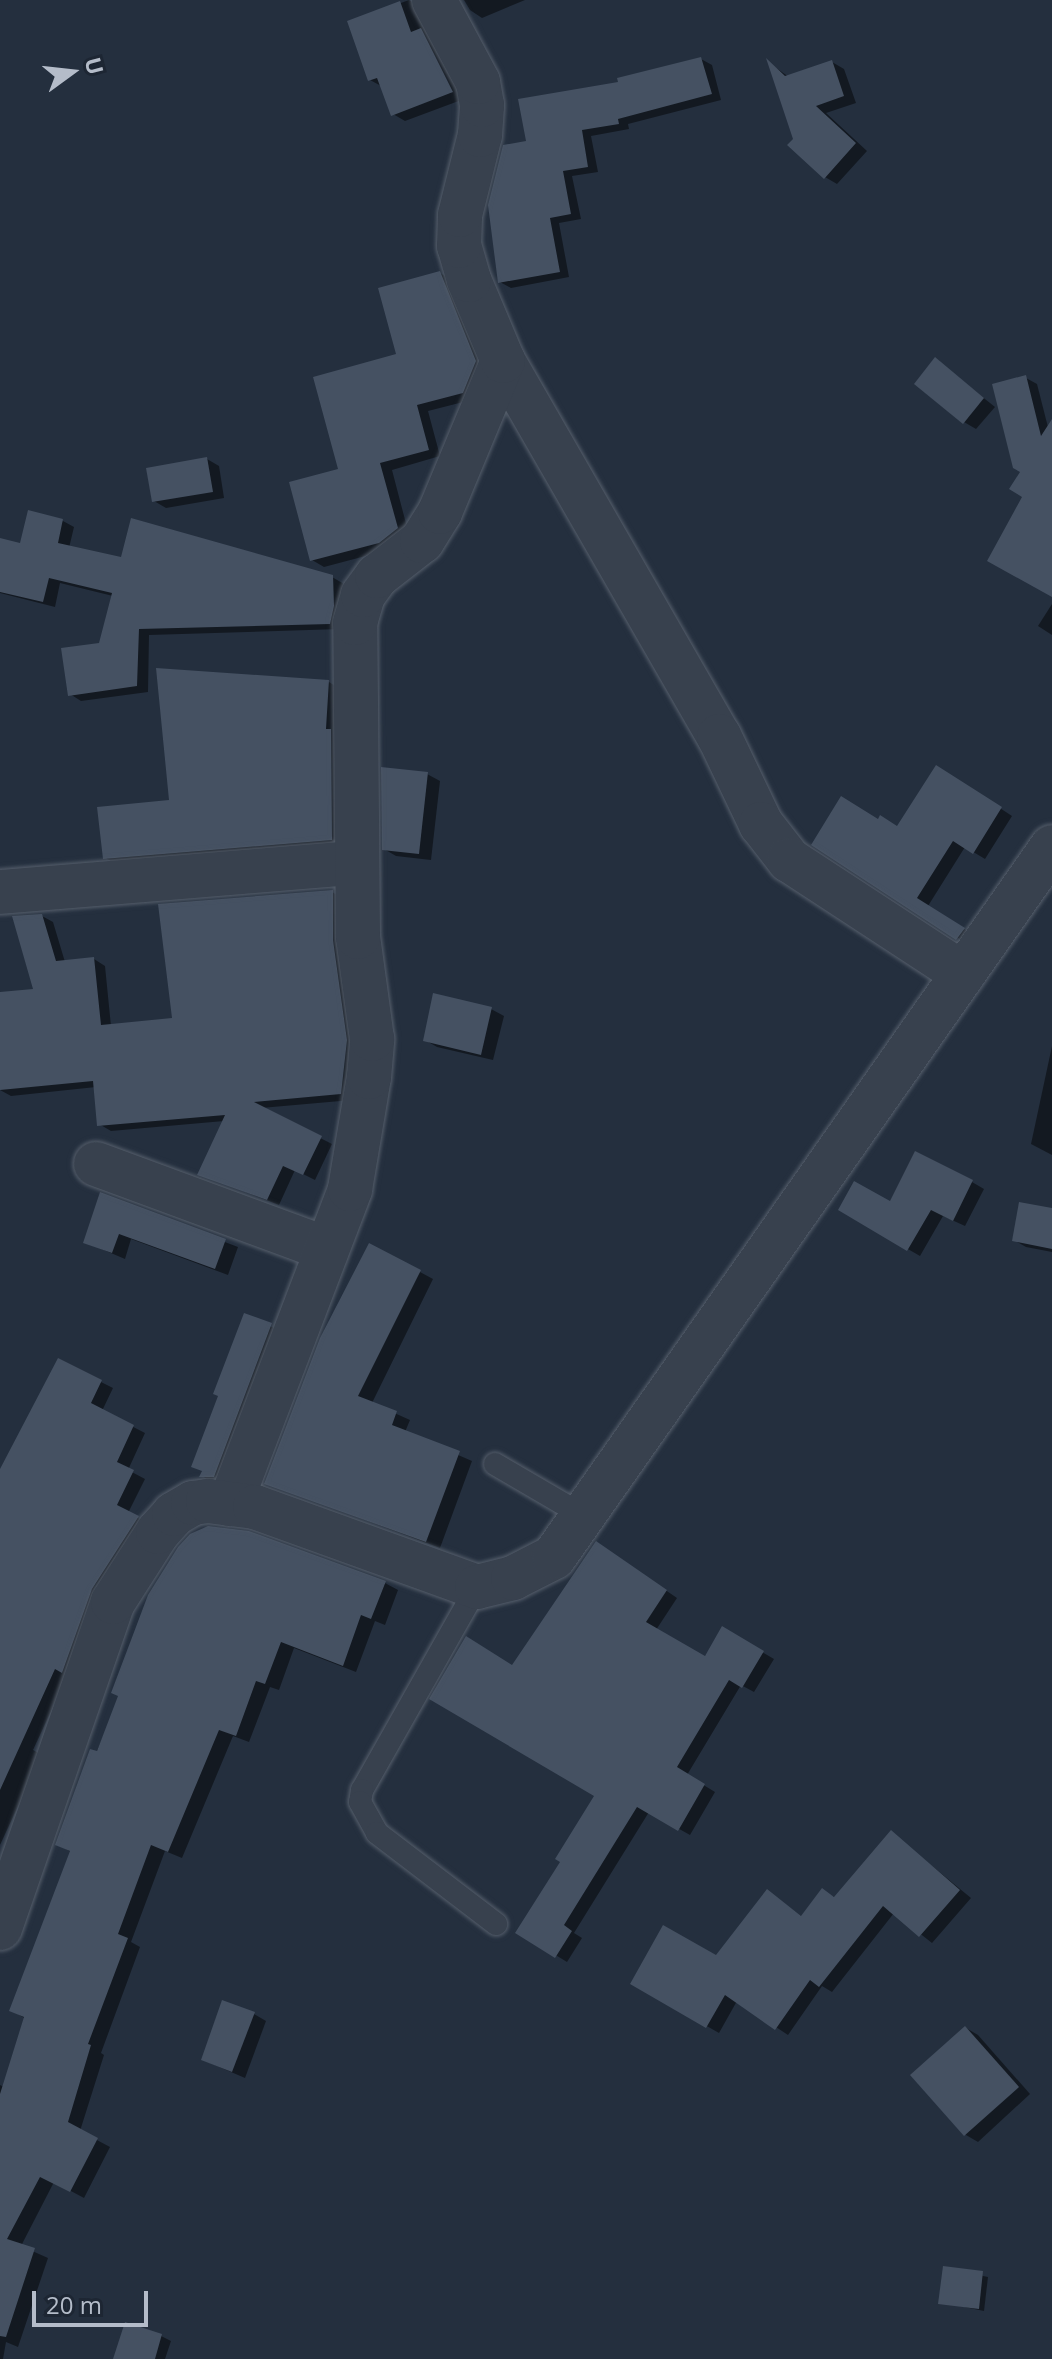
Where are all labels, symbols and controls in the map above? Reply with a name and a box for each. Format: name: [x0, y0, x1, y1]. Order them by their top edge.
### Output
north arrow: [32, 32, 112, 112]
text: U: [79, 54, 112, 78]
scale bar: [36, 2275, 152, 2325]
text: 20 m: [46, 2288, 102, 2321]

